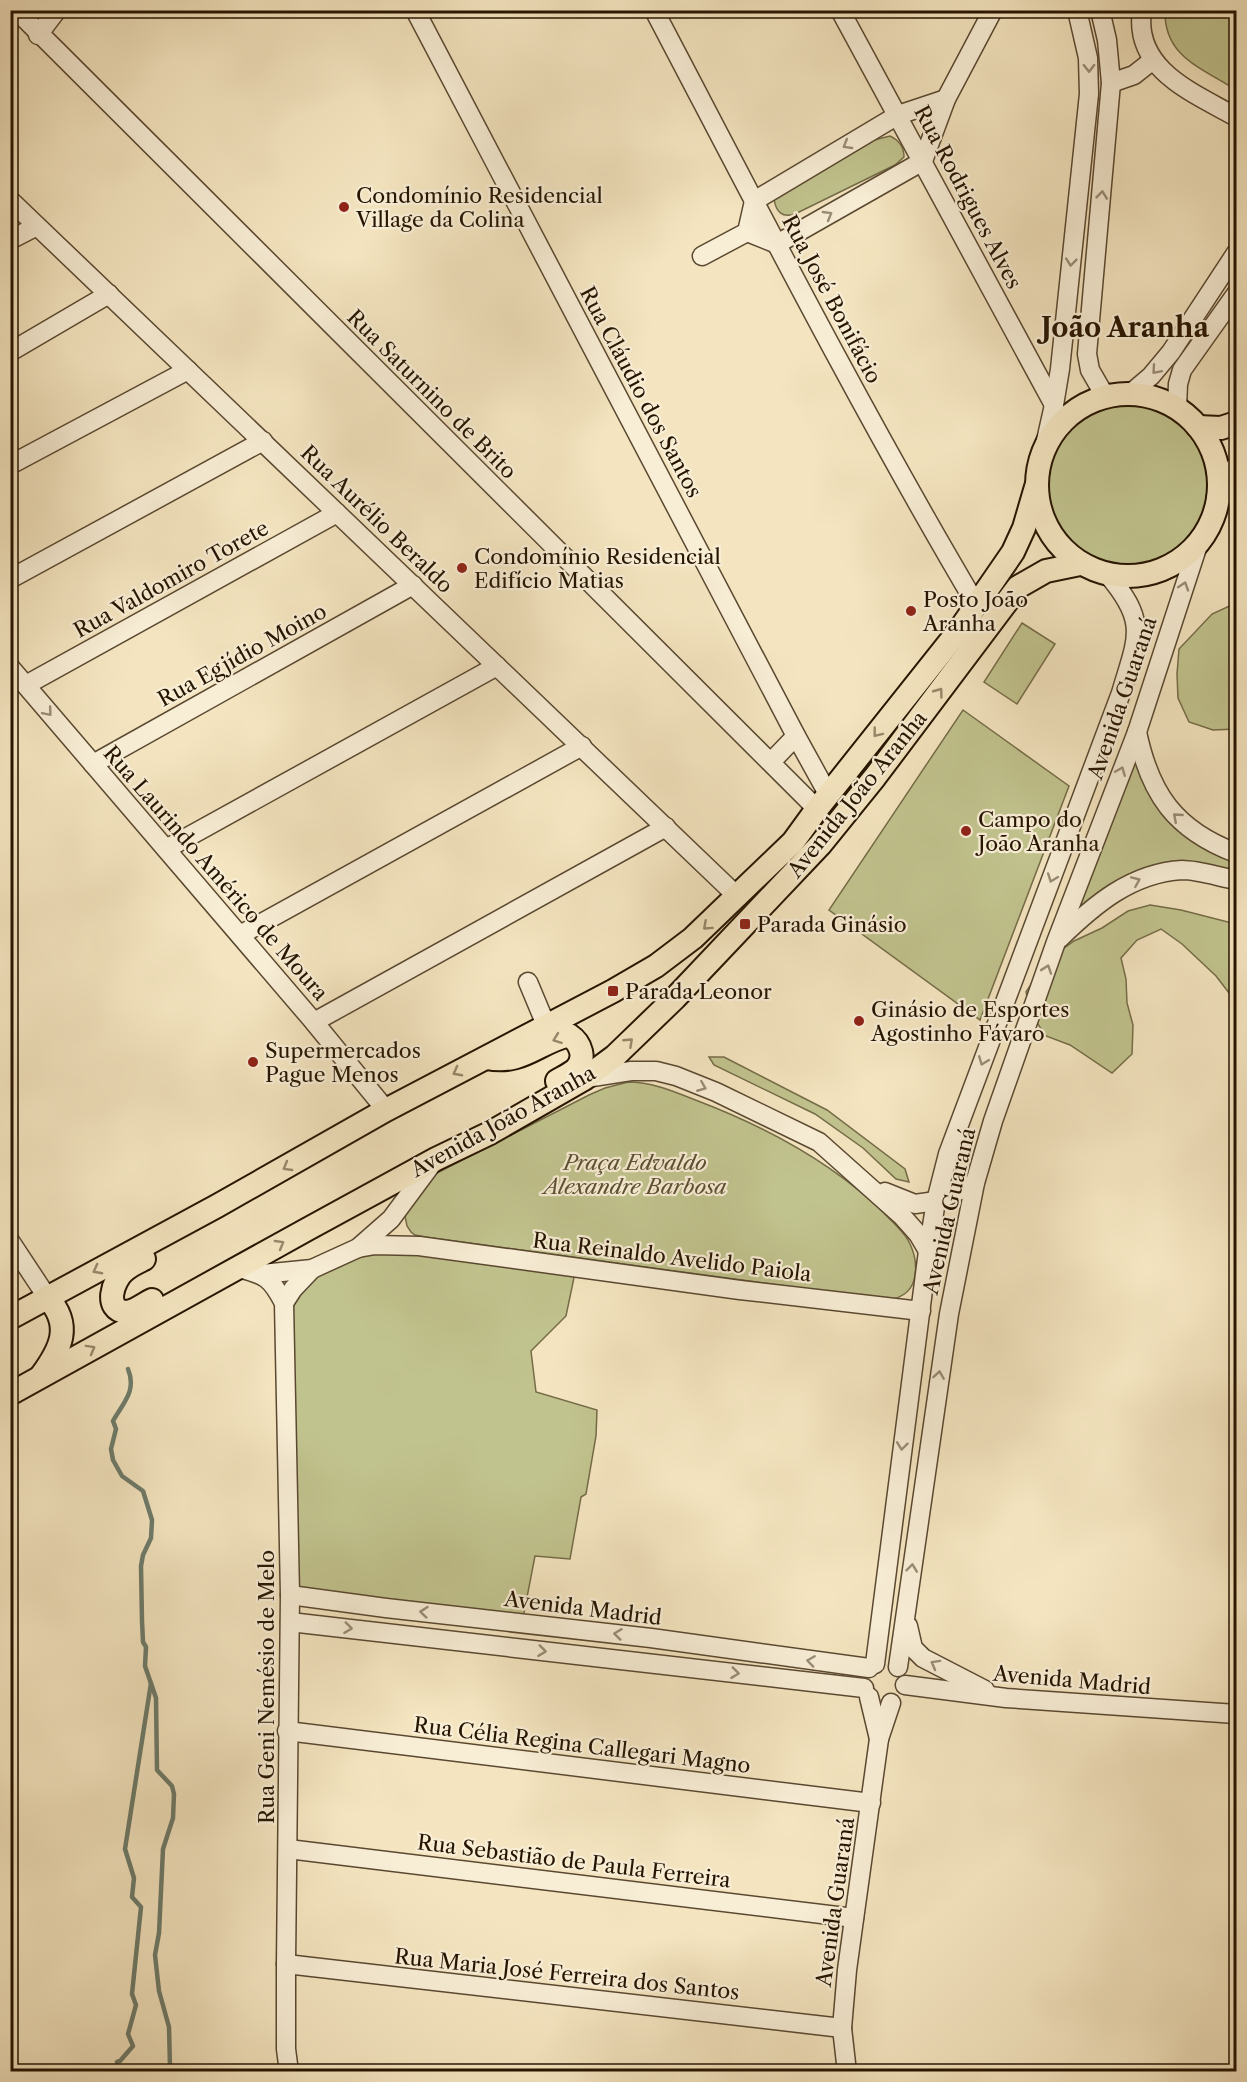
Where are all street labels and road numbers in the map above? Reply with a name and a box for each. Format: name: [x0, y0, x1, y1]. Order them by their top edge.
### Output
street label: Rua Rodrigues Alves: [909, 101, 1027, 293]
street label: Rua José Bonifácio: [777, 210, 887, 388]
street label: Rua Cláudio dos Santos: [575, 282, 707, 502]
street label: Rua Saturnino de Brito: [342, 304, 522, 484]
street label: Rua Aurélio Beraldo: [296, 440, 458, 598]
street label: Rua Valdomiro Torete: [69, 515, 273, 643]
street label: Rua Egjídio Moino: [153, 598, 331, 712]
street label: Avenida Guaraná: [1082, 612, 1162, 784]
street label: Avenida João Aranha: [782, 705, 932, 883]
street label: Rua Laurindo Américo de Moura: [99, 741, 334, 1006]
street label: Avenida João Aranha: [406, 1059, 600, 1183]
street label: Avenida Guaraná: [917, 1124, 981, 1298]
street label: Rua Reinaldo Avelido Paiola: [531, 1227, 814, 1287]
street label: Rua Geni Nemésio de Melo: [254, 1550, 279, 1824]
street label: Avenida Madrid: [502, 1586, 663, 1630]
street label: Avenida Madrid: [991, 1661, 1152, 1699]
street label: Rua Célia Regina Callegari Magno: [412, 1712, 752, 1778]
street label: Avenida Guaraná: [811, 1815, 859, 1989]
street label: Rua Sebastião de Paula Ferreira: [416, 1829, 733, 1893]
street label: Rua Maria José Ferreira dos Santos: [393, 1943, 741, 2005]

